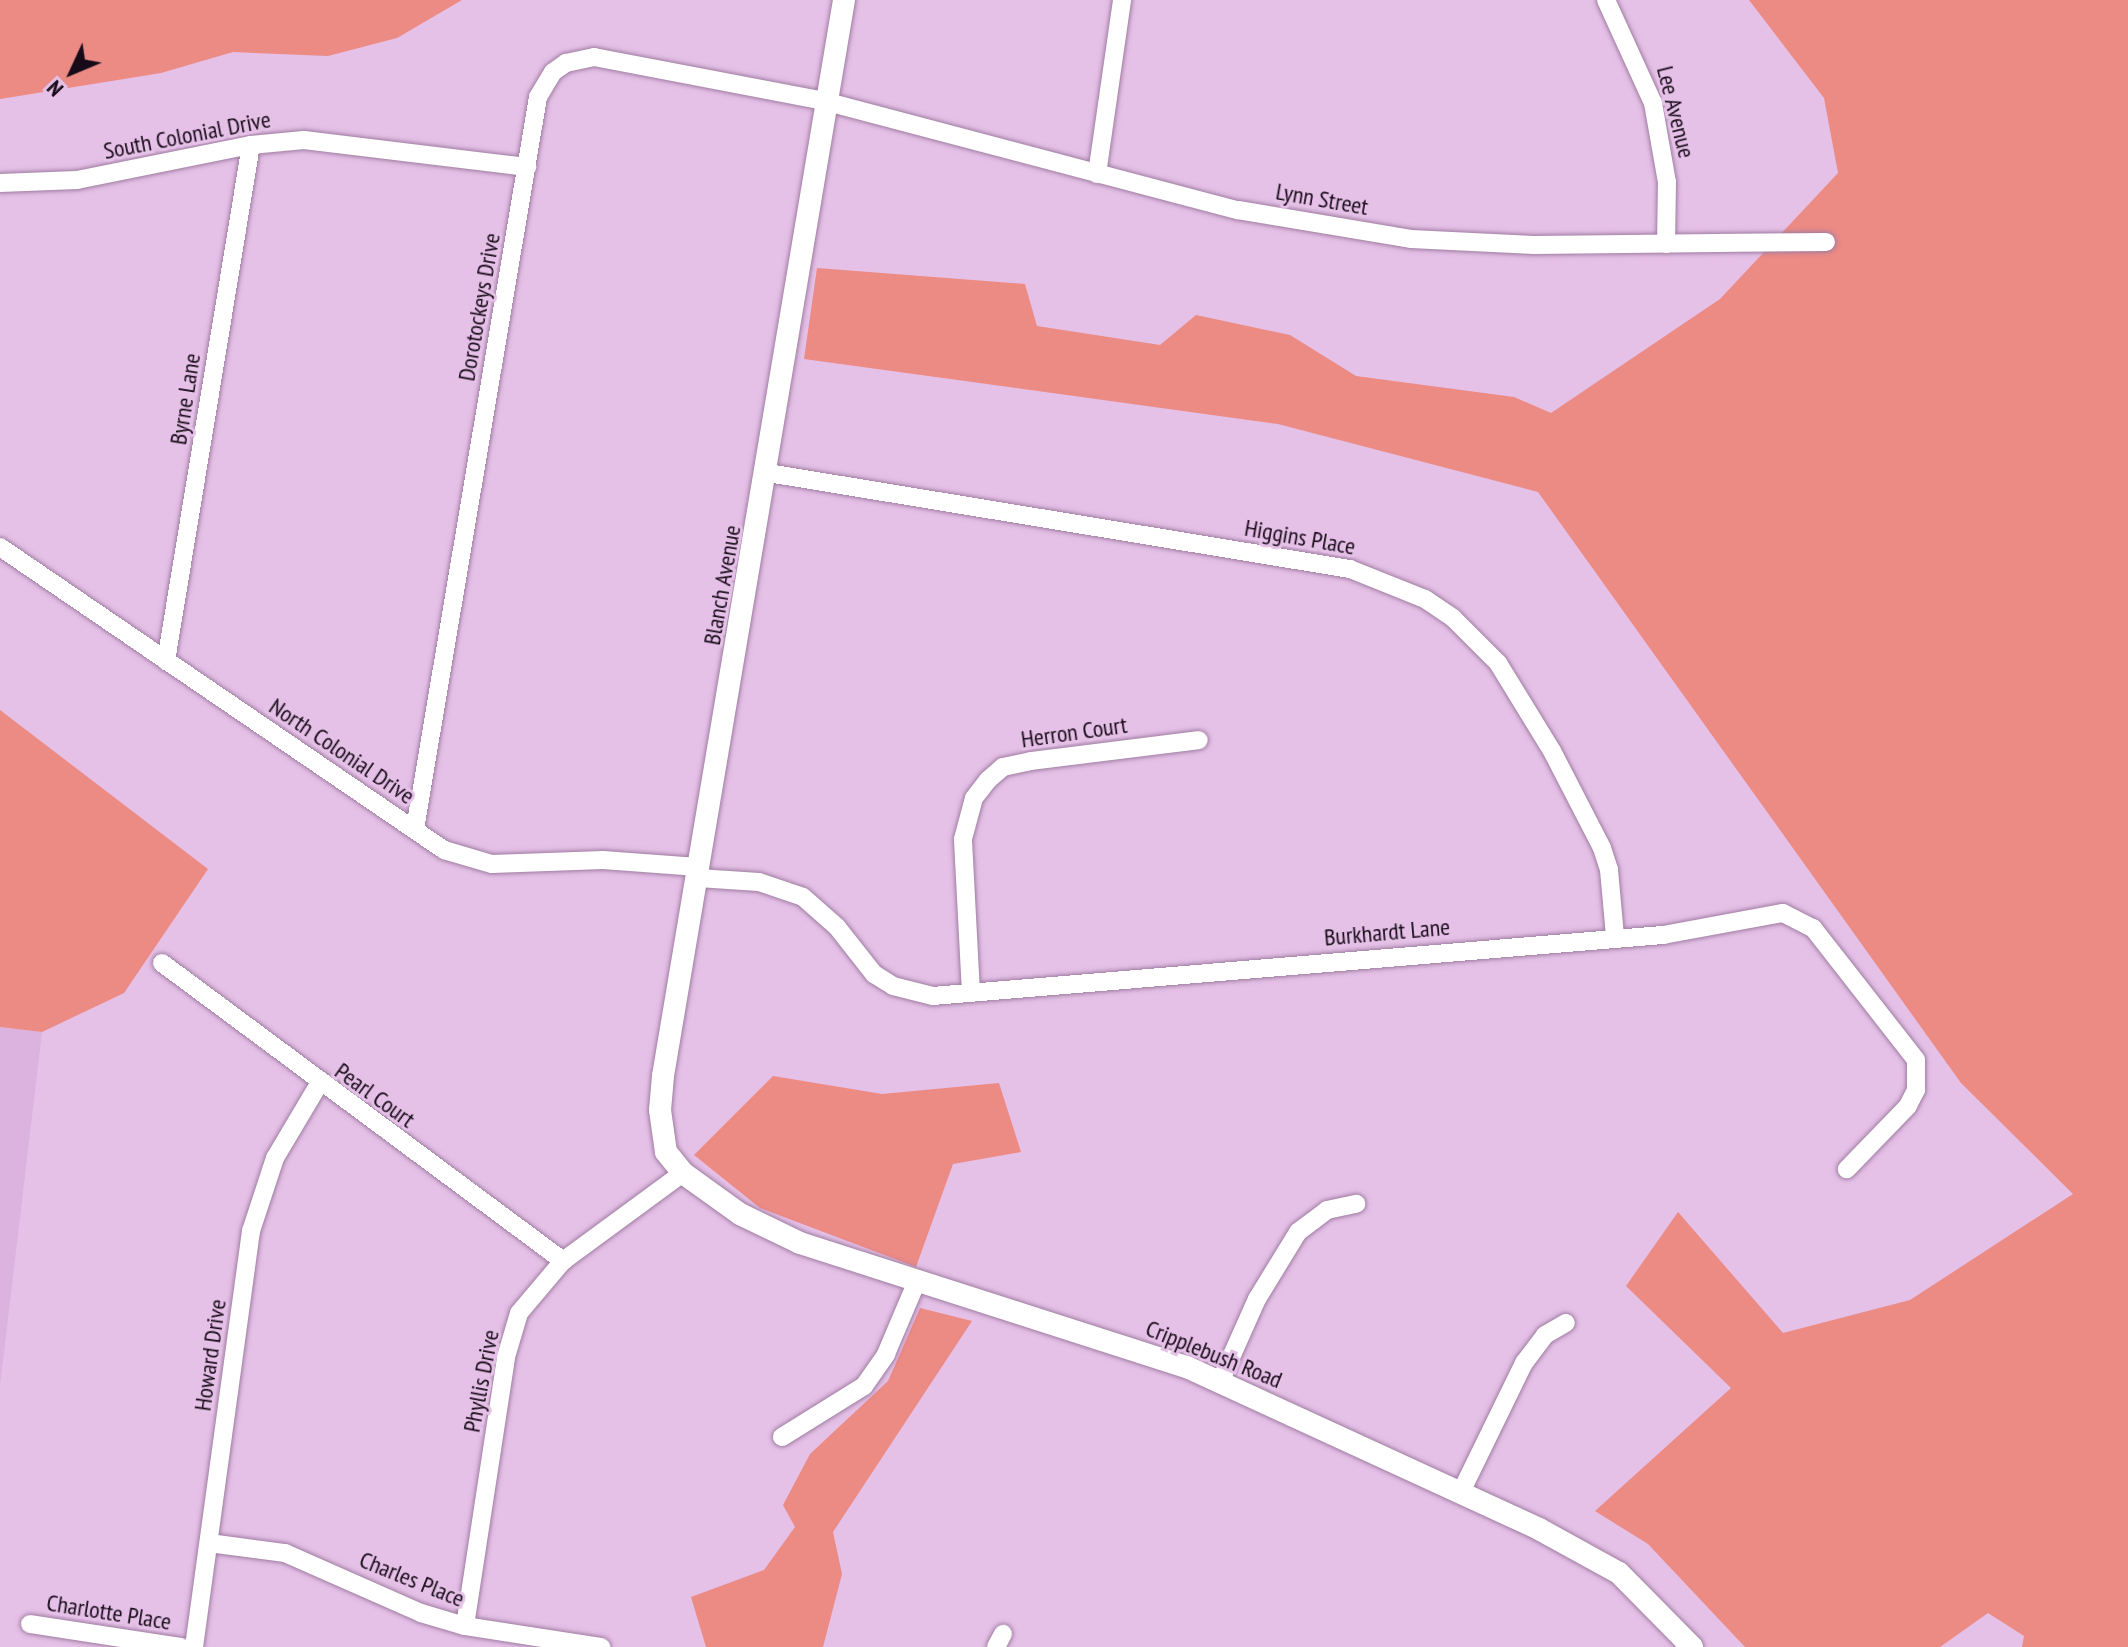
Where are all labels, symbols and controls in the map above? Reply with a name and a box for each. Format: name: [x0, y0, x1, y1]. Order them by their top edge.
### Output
north arrow: [32, 32, 112, 112]
street label: Lee Avenue: [1651, 63, 1701, 161]
text: N: [41, 75, 69, 103]
street label: South Colonial Drive: [101, 105, 273, 165]
street label: Lynn Street: [1274, 177, 1370, 221]
street label: Dorotockeys Drive: [452, 231, 506, 383]
street label: Byrne Lane: [164, 351, 206, 447]
street label: Higgins Place: [1242, 513, 1358, 561]
street label: Blanch Avenue: [697, 522, 747, 648]
street label: North Colonial Drive: [264, 692, 420, 810]
street label: Herron Court: [1019, 710, 1129, 754]
street label: Burkhardt Lane: [1323, 912, 1451, 952]
street label: Pearl Court: [329, 1056, 421, 1134]
street label: Howard Drive: [188, 1297, 232, 1413]
street label: Cripplebush Road: [1142, 1314, 1286, 1394]
street label: Phyllis Drive: [457, 1327, 505, 1435]
street label: Charles Place: [355, 1545, 469, 1613]
street label: Charlotte Place: [45, 1588, 173, 1636]

